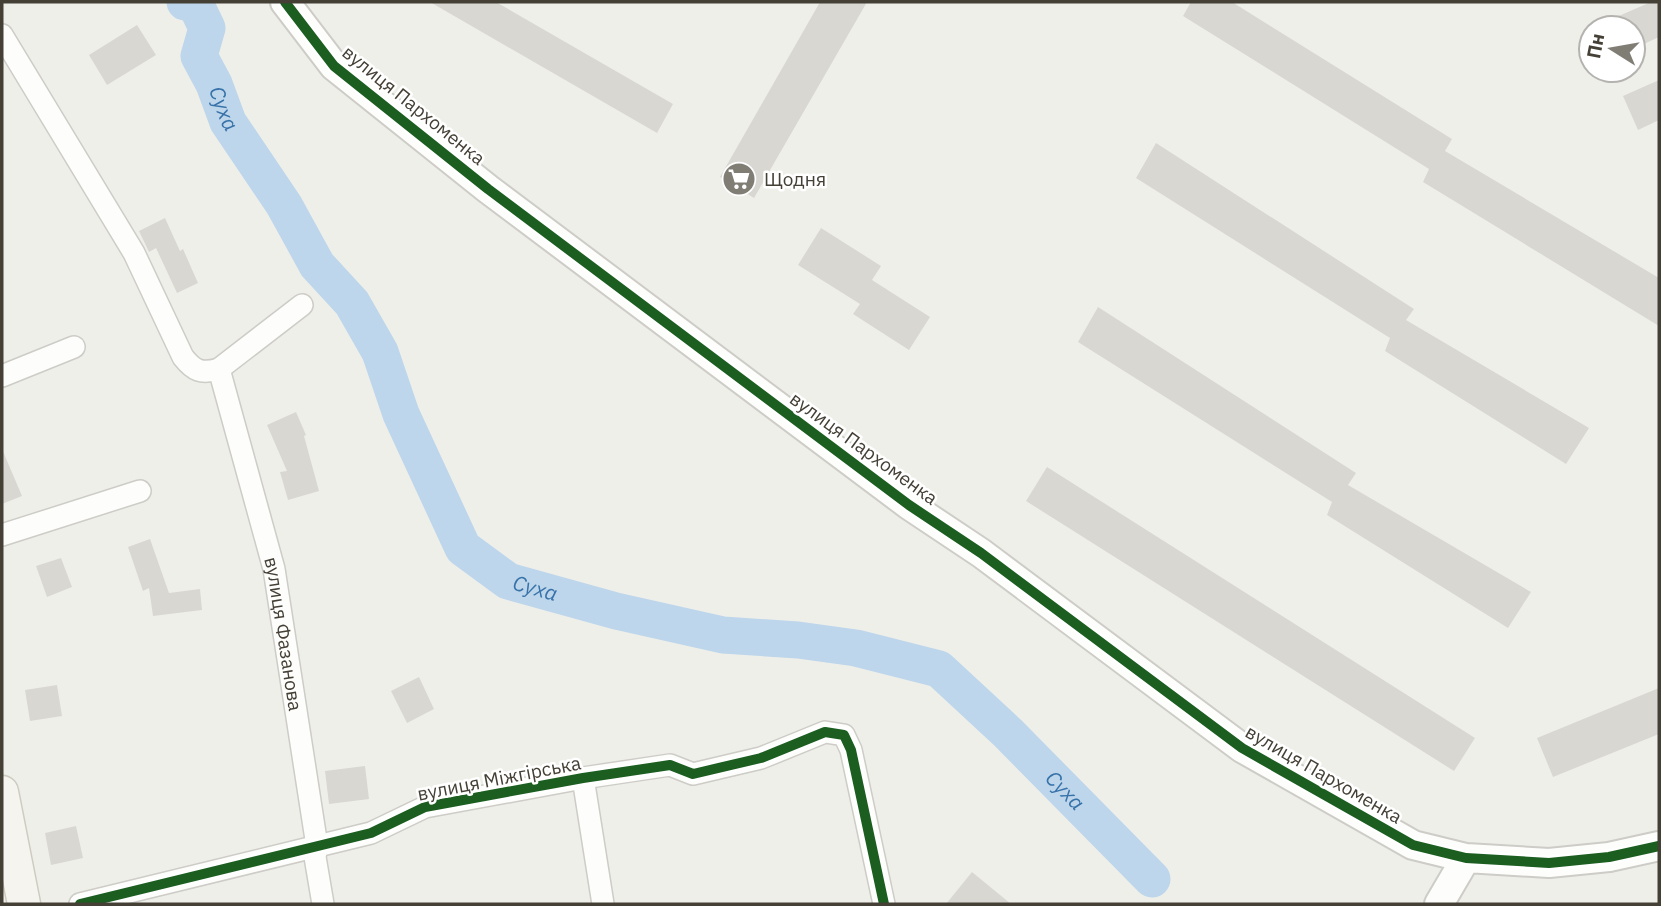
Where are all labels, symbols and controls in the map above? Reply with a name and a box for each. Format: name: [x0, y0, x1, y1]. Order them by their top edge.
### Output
north arrow: [1577, 14, 1647, 84]
text: Пн: [1581, 31, 1609, 60]
street label: вулиця Пархоменка: [338, 40, 490, 170]
water label: Суха: [203, 82, 245, 136]
supermarket icon: Щодня: [720, 160, 758, 198]
place label: Щодня: [764, 167, 826, 191]
street label: вулиця Пархоменка: [785, 386, 943, 510]
street label: вулиця Фазанова: [259, 554, 308, 713]
water label: Суха: [510, 568, 561, 607]
street label: вулиця Пархоменка: [1241, 719, 1407, 829]
street label: вулиця Міжгірська: [415, 750, 583, 806]
water label: Суха: [1040, 764, 1091, 816]

